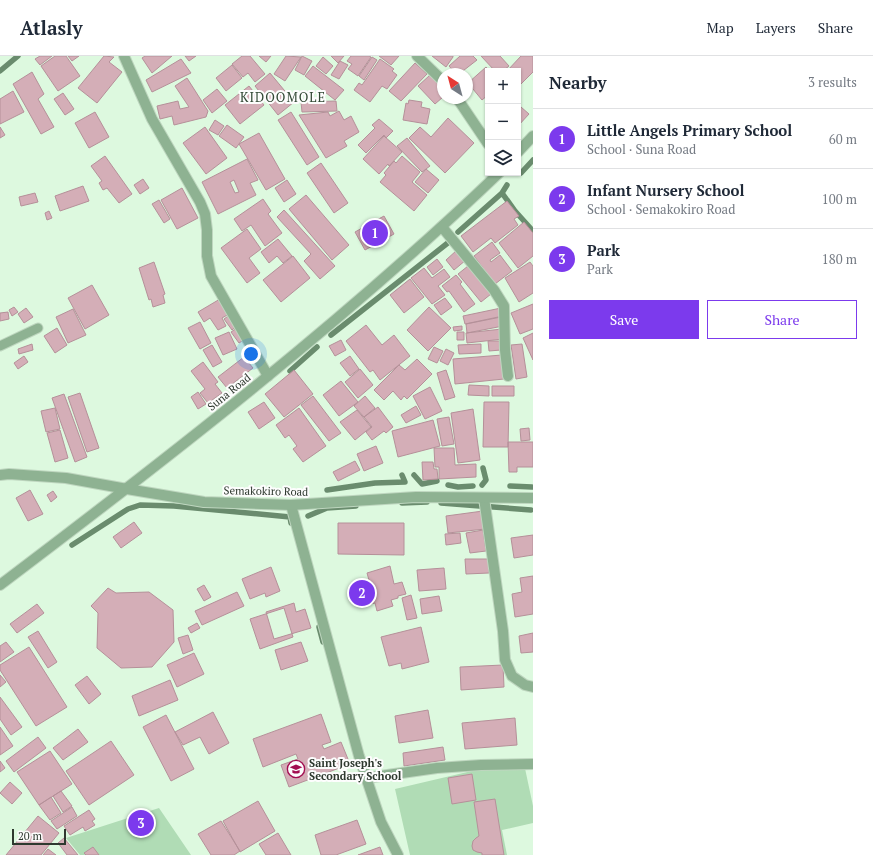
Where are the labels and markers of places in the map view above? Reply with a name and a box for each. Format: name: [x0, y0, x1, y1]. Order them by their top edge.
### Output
pin: 1: [362, 218, 388, 248]
pin: 2: [349, 578, 375, 608]
place label: Saint Joseph's Secondary School: [309, 756, 402, 783]
school or university icon: Saint Joseph's Secondary School: [286, 759, 306, 779]
pin: 3: [128, 808, 154, 838]

